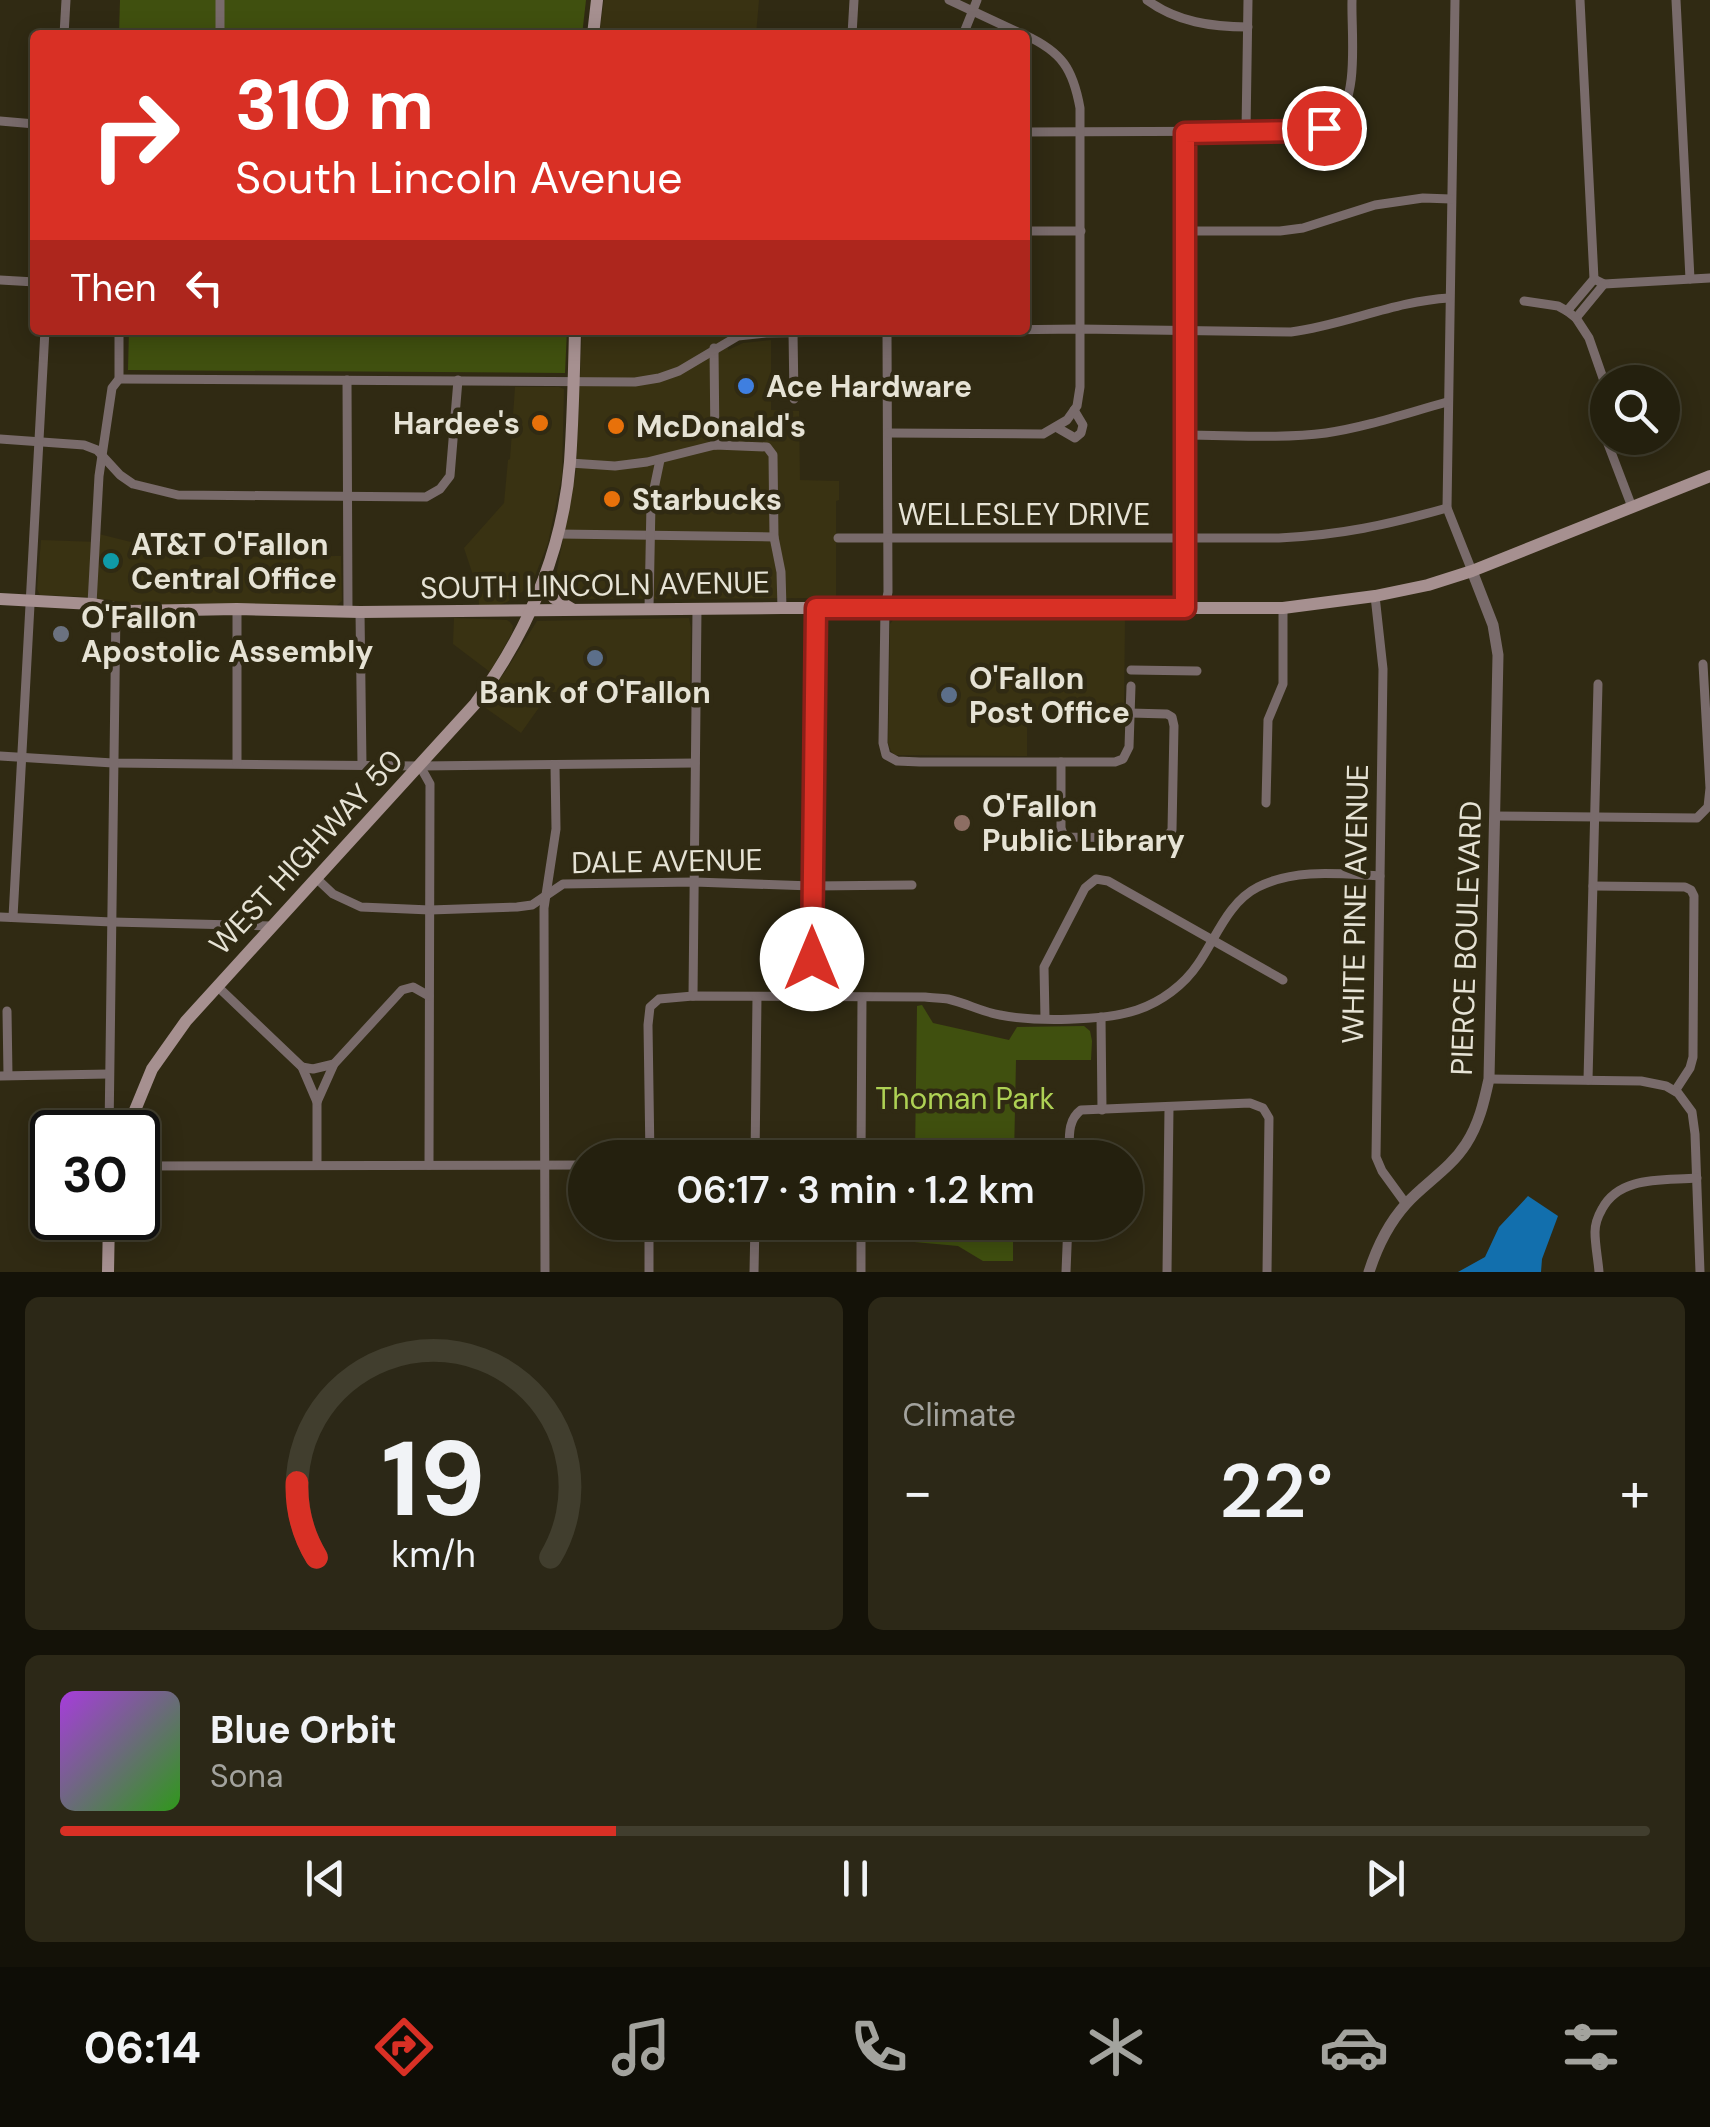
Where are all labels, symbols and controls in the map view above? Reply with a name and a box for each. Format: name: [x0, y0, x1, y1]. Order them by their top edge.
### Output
text: 310 m: [235, 60, 434, 151]
icon: right: [70, 70, 200, 200]
pin: [1282, 86, 1367, 171]
icon: arrive: [1297, 101, 1352, 156]
text: South Lincoln Avenue: [235, 148, 683, 207]
icon: left: [177, 260, 232, 315]
text: Then: [70, 263, 157, 313]
map controls: [1590, 365, 1680, 455]
button: search: [1590, 365, 1680, 455]
place label: Ace Hardware: [766, 367, 972, 406]
marker: Ace Hardware: [735, 375, 757, 397]
place label: Hardee's: [393, 404, 520, 443]
place label: McDonald's: [636, 407, 806, 446]
marker: Hardee's: [529, 412, 551, 434]
marker: McDonald's: [605, 415, 627, 437]
place label: Starbucks: [632, 480, 782, 519]
marker: Starbucks: [601, 488, 623, 510]
street label: WELLESLEY DRIVE: [898, 495, 1150, 534]
place label: AT&T O'Fallon Central Office: [131, 525, 337, 598]
marker: AT&T O'Fallon Central Office: [100, 550, 122, 572]
street label: SOUTH LINCOLN AVENUE: [420, 562, 770, 608]
place label: O'Fallon Apostolic Assembly: [81, 598, 373, 671]
marker: O'Fallon Apostolic Assembly: [50, 623, 72, 645]
marker: Bank of O'Fallon: [584, 647, 606, 669]
place label: O'Fallon Post Office: [969, 659, 1130, 732]
place label: Bank of O'Fallon: [479, 673, 711, 712]
marker: O'Fallon Post Office: [938, 684, 960, 706]
street label: WEST HIGHWAY 50: [201, 741, 411, 963]
street label: WHITE PINE AVENUE: [1333, 764, 1377, 1044]
place label: O'Fallon Public Library: [982, 787, 1185, 860]
street label: PIERCE BOULEVARD: [1442, 800, 1490, 1076]
marker: O'Fallon Public Library: [951, 812, 973, 834]
street label: DALE AVENUE: [571, 840, 763, 882]
position arrow: [760, 907, 864, 1011]
park label: Thoman Park: [875, 1079, 1055, 1118]
speed limit sign: 30: [30, 1110, 160, 1240]
text: 06:17 · 3 min · 1.2 km: [676, 1165, 1035, 1215]
text: Climate: [903, 1394, 1016, 1436]
text: 19: [382, 1412, 486, 1547]
text: 22°: [1220, 1443, 1333, 1540]
text: −: [903, 1456, 933, 1528]
text: +: [1620, 1456, 1650, 1528]
text: km/h: [392, 1532, 476, 1578]
text: Blue Orbit: [210, 1705, 397, 1755]
text: Sona: [210, 1755, 283, 1797]
icon: previous: [298, 1851, 353, 1906]
icon: pause: [828, 1851, 883, 1906]
icon: next: [1358, 1851, 1413, 1906]
icon: directions: [369, 2012, 439, 2082]
icon: music: [606, 2012, 676, 2082]
icon: phone: [844, 2012, 914, 2082]
icon: climate: [1081, 2012, 1151, 2082]
icon: car: [1319, 2012, 1389, 2082]
icon: filters: [1556, 2012, 1626, 2082]
text: 06:14: [84, 2018, 201, 2077]

